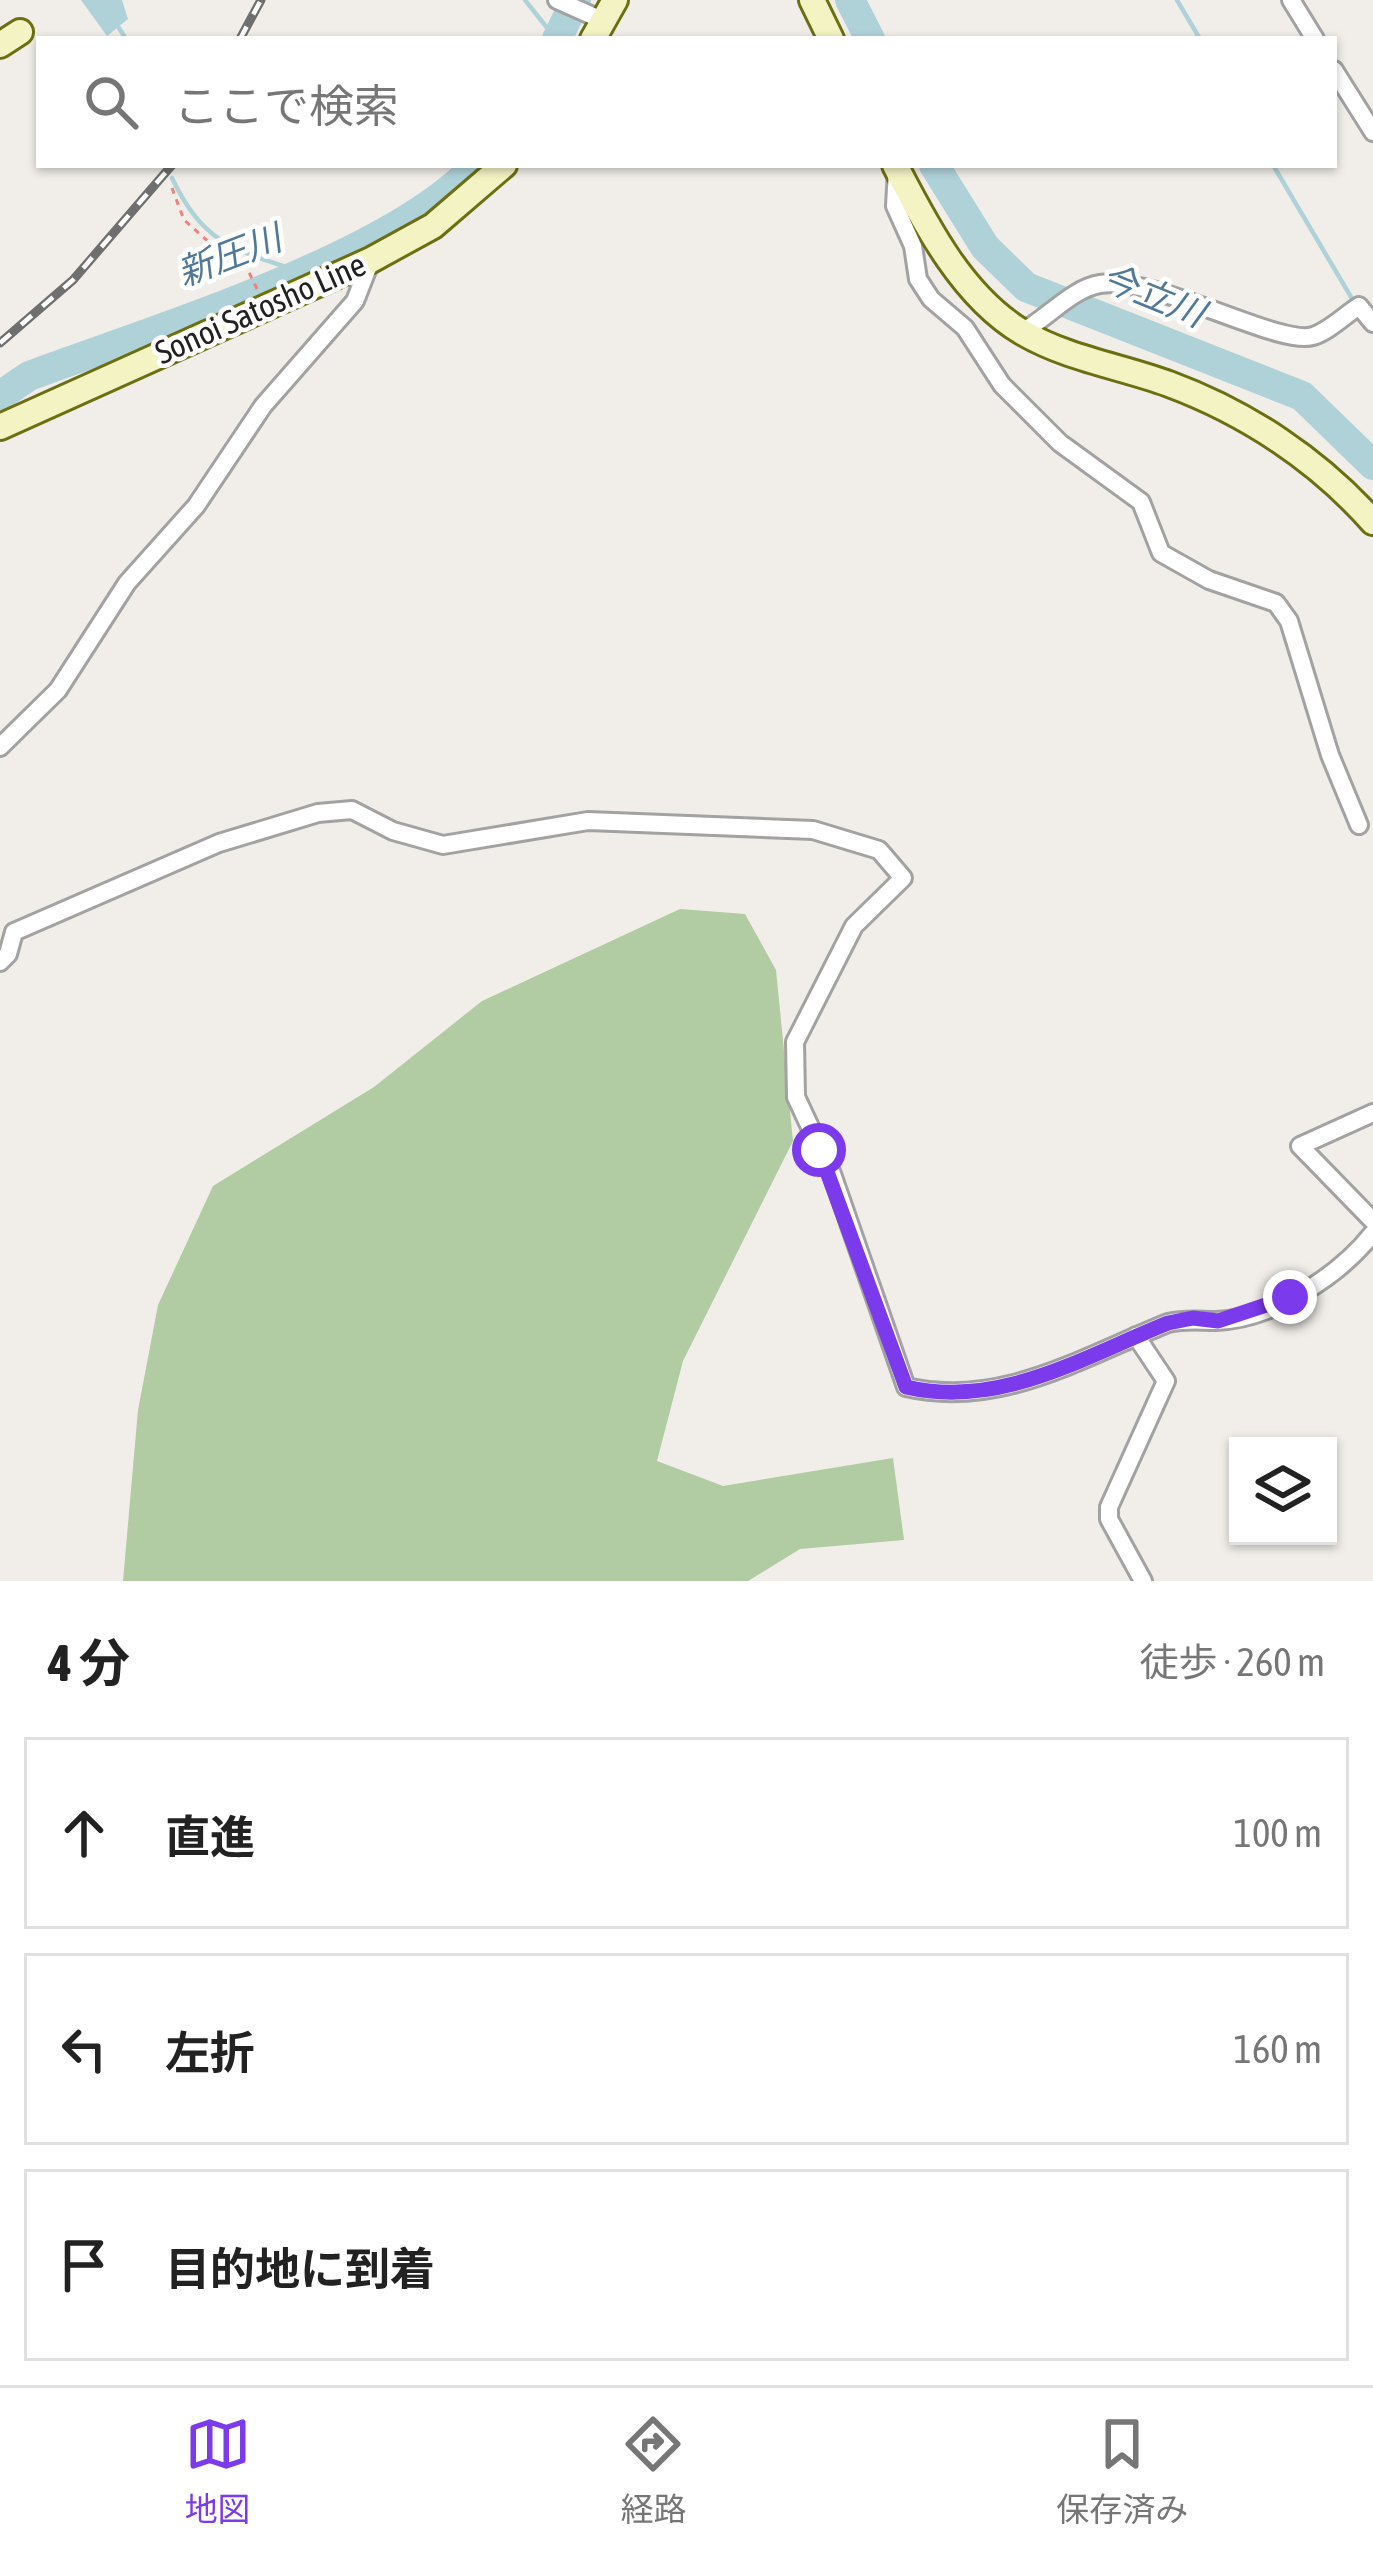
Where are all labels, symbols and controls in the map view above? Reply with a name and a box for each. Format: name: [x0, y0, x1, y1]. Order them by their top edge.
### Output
search box: [36, 36, 1337, 168]
icon: search: [78, 69, 144, 135]
text: ここで検索: [174, 80, 399, 132]
water label: 新圧川: [171, 215, 291, 294]
street label: Sonoi Satosho Line: [149, 245, 371, 371]
water label: 今立川: [1095, 255, 1215, 336]
route start: [792, 1123, 846, 1177]
route end: [1263, 1270, 1317, 1324]
map controls: [1229, 1437, 1337, 1545]
button: layers: [1229, 1437, 1337, 1545]
text: 4 分: [48, 1633, 130, 1692]
text: 徒歩 · 260 m: [1140, 1640, 1325, 1684]
icon: ahead: [51, 1800, 117, 1866]
text: 直進: [165, 1811, 255, 1863]
text: 100 m: [1234, 1811, 1322, 1855]
icon: left: [51, 2016, 117, 2082]
text: 左折: [165, 2027, 255, 2079]
text: 160 m: [1234, 2027, 1322, 2071]
icon: arrive: [51, 2232, 117, 2298]
text: 目的地に到着: [165, 2243, 435, 2295]
tab: 地図: [185, 2411, 251, 2531]
tab: 経路: [620, 2411, 686, 2531]
tab: 保存済み: [1056, 2411, 1188, 2531]

